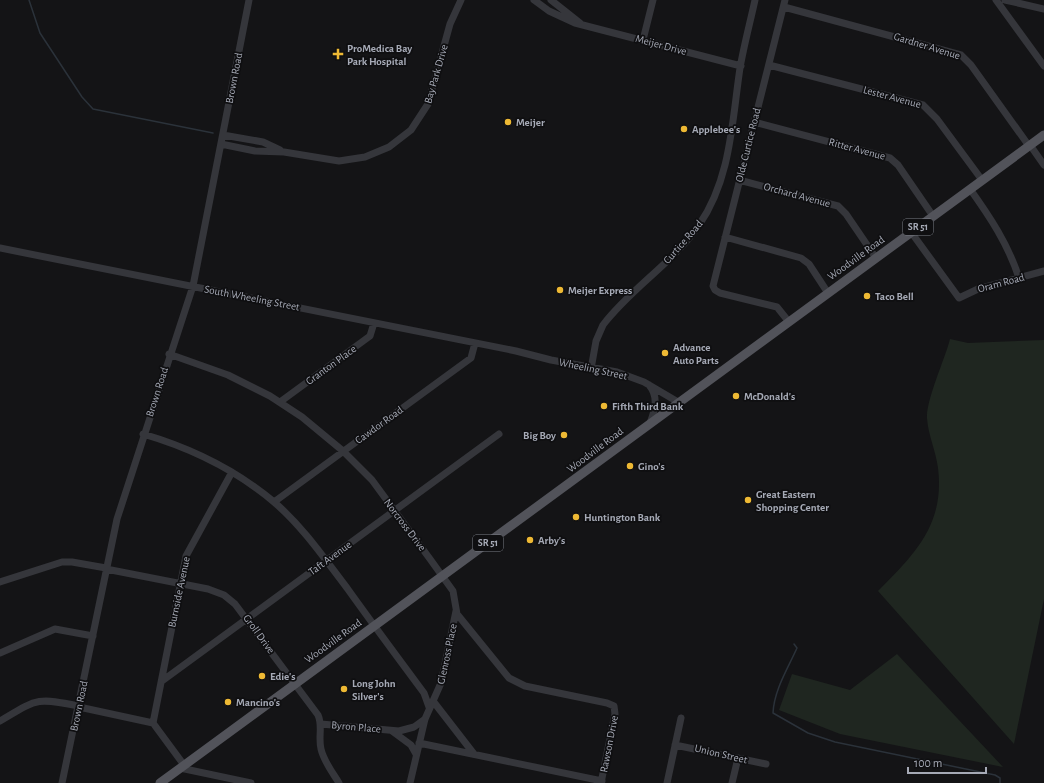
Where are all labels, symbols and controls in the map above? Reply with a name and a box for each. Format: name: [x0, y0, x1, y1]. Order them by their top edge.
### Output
street label: Gardner Avenue: [892, 31, 962, 61]
street label: Meijer Drive: [634, 33, 688, 57]
place label: ProMedica Bay Park Hospital: [347, 43, 412, 67]
street label: Bay Park Drive: [422, 43, 450, 105]
marker: ProMedica Bay Park Hospital: [332, 48, 344, 60]
street label: Brown Road: [224, 51, 244, 104]
street label: Lester Avenue: [862, 84, 922, 110]
street label: Olde Curtice Road: [733, 106, 763, 183]
marker: Meijer: [503, 117, 513, 127]
place label: Meijer: [516, 117, 545, 128]
marker: Applebee's: [679, 124, 689, 134]
place label: Applebee's: [692, 124, 740, 135]
street label: Ritter Avenue: [827, 136, 887, 162]
street label: Orchard Avenue: [762, 181, 832, 209]
street label: Curtice Road: [661, 218, 705, 266]
road number: SR 51: [903, 219, 933, 235]
street label: Woodville Road: [826, 234, 887, 282]
street label: Oram Road: [976, 271, 1026, 295]
street label: South Wheeling Street: [203, 283, 301, 313]
marker: Meijer Express: [555, 285, 565, 295]
place label: Meijer Express: [568, 285, 632, 296]
marker: Taco Bell: [862, 291, 872, 301]
place label: Taco Bell: [875, 291, 914, 302]
place label: Advance Auto Parts: [673, 342, 719, 366]
street label: Granton Place: [304, 343, 358, 387]
marker: Advance Auto Parts: [660, 348, 670, 358]
street label: Wheeling Street: [558, 356, 629, 382]
street label: Brown Road: [144, 366, 170, 418]
marker: McDonald's: [731, 391, 741, 401]
place label: McDonald's: [744, 391, 795, 402]
marker: Fifth Third Bank: [599, 401, 609, 411]
place label: Fifth Third Bank: [612, 401, 684, 412]
street label: Cawdor Road: [353, 404, 405, 446]
street label: Woodville Road: [565, 425, 625, 475]
place label: Big Boy: [523, 430, 556, 441]
marker: Big Boy: [559, 430, 569, 440]
marker: Gino's: [625, 461, 635, 471]
place label: Gino's: [638, 461, 665, 472]
place label: Great Eastern Shopping Center: [756, 489, 829, 513]
marker: Great Eastern Shopping Center: [743, 495, 753, 505]
street label: Norcross Drive: [382, 497, 428, 553]
marker: Huntington Bank: [571, 512, 581, 522]
place label: Huntington Bank: [584, 512, 661, 523]
road number: SR 51: [473, 535, 503, 551]
marker: Arby's: [525, 535, 535, 545]
place label: Arby's: [538, 535, 565, 546]
street label: Taft Avenue: [306, 539, 354, 577]
street label: Burnside Avenue: [166, 556, 192, 628]
street label: Groll Drive: [241, 612, 277, 656]
street label: Woodville Road: [303, 617, 364, 665]
street label: Glenross Place: [435, 623, 459, 685]
marker: Edie's: [257, 671, 267, 681]
place label: Edie's: [270, 671, 295, 682]
place label: Long John Silver's: [352, 678, 396, 702]
street label: Brown Road: [68, 679, 90, 732]
marker: Long John Silver's: [339, 684, 349, 694]
marker: Mancino's: [223, 697, 233, 707]
place label: Mancino's: [236, 697, 280, 708]
street label: Rawson Drive: [598, 714, 620, 774]
street label: Byron Place: [331, 719, 381, 735]
street label: Union Street: [694, 743, 749, 766]
scale bar: [908, 749, 986, 775]
text: 100 m: [914, 757, 942, 769]

